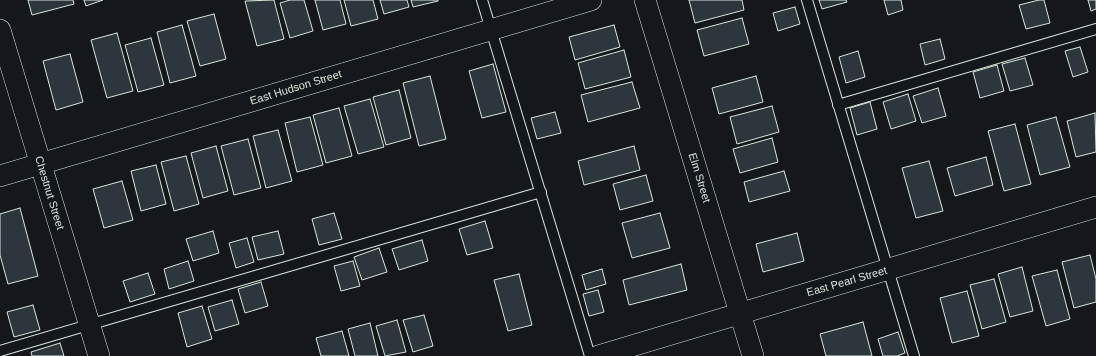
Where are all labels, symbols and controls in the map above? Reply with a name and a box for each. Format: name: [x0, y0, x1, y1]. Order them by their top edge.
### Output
street label: East Hudson Street: [248, 68, 344, 108]
street label: Elm Street: [685, 152, 713, 204]
street label: Chestnut Street: [32, 155, 66, 231]
street label: East Pearl Street: [805, 264, 889, 300]

